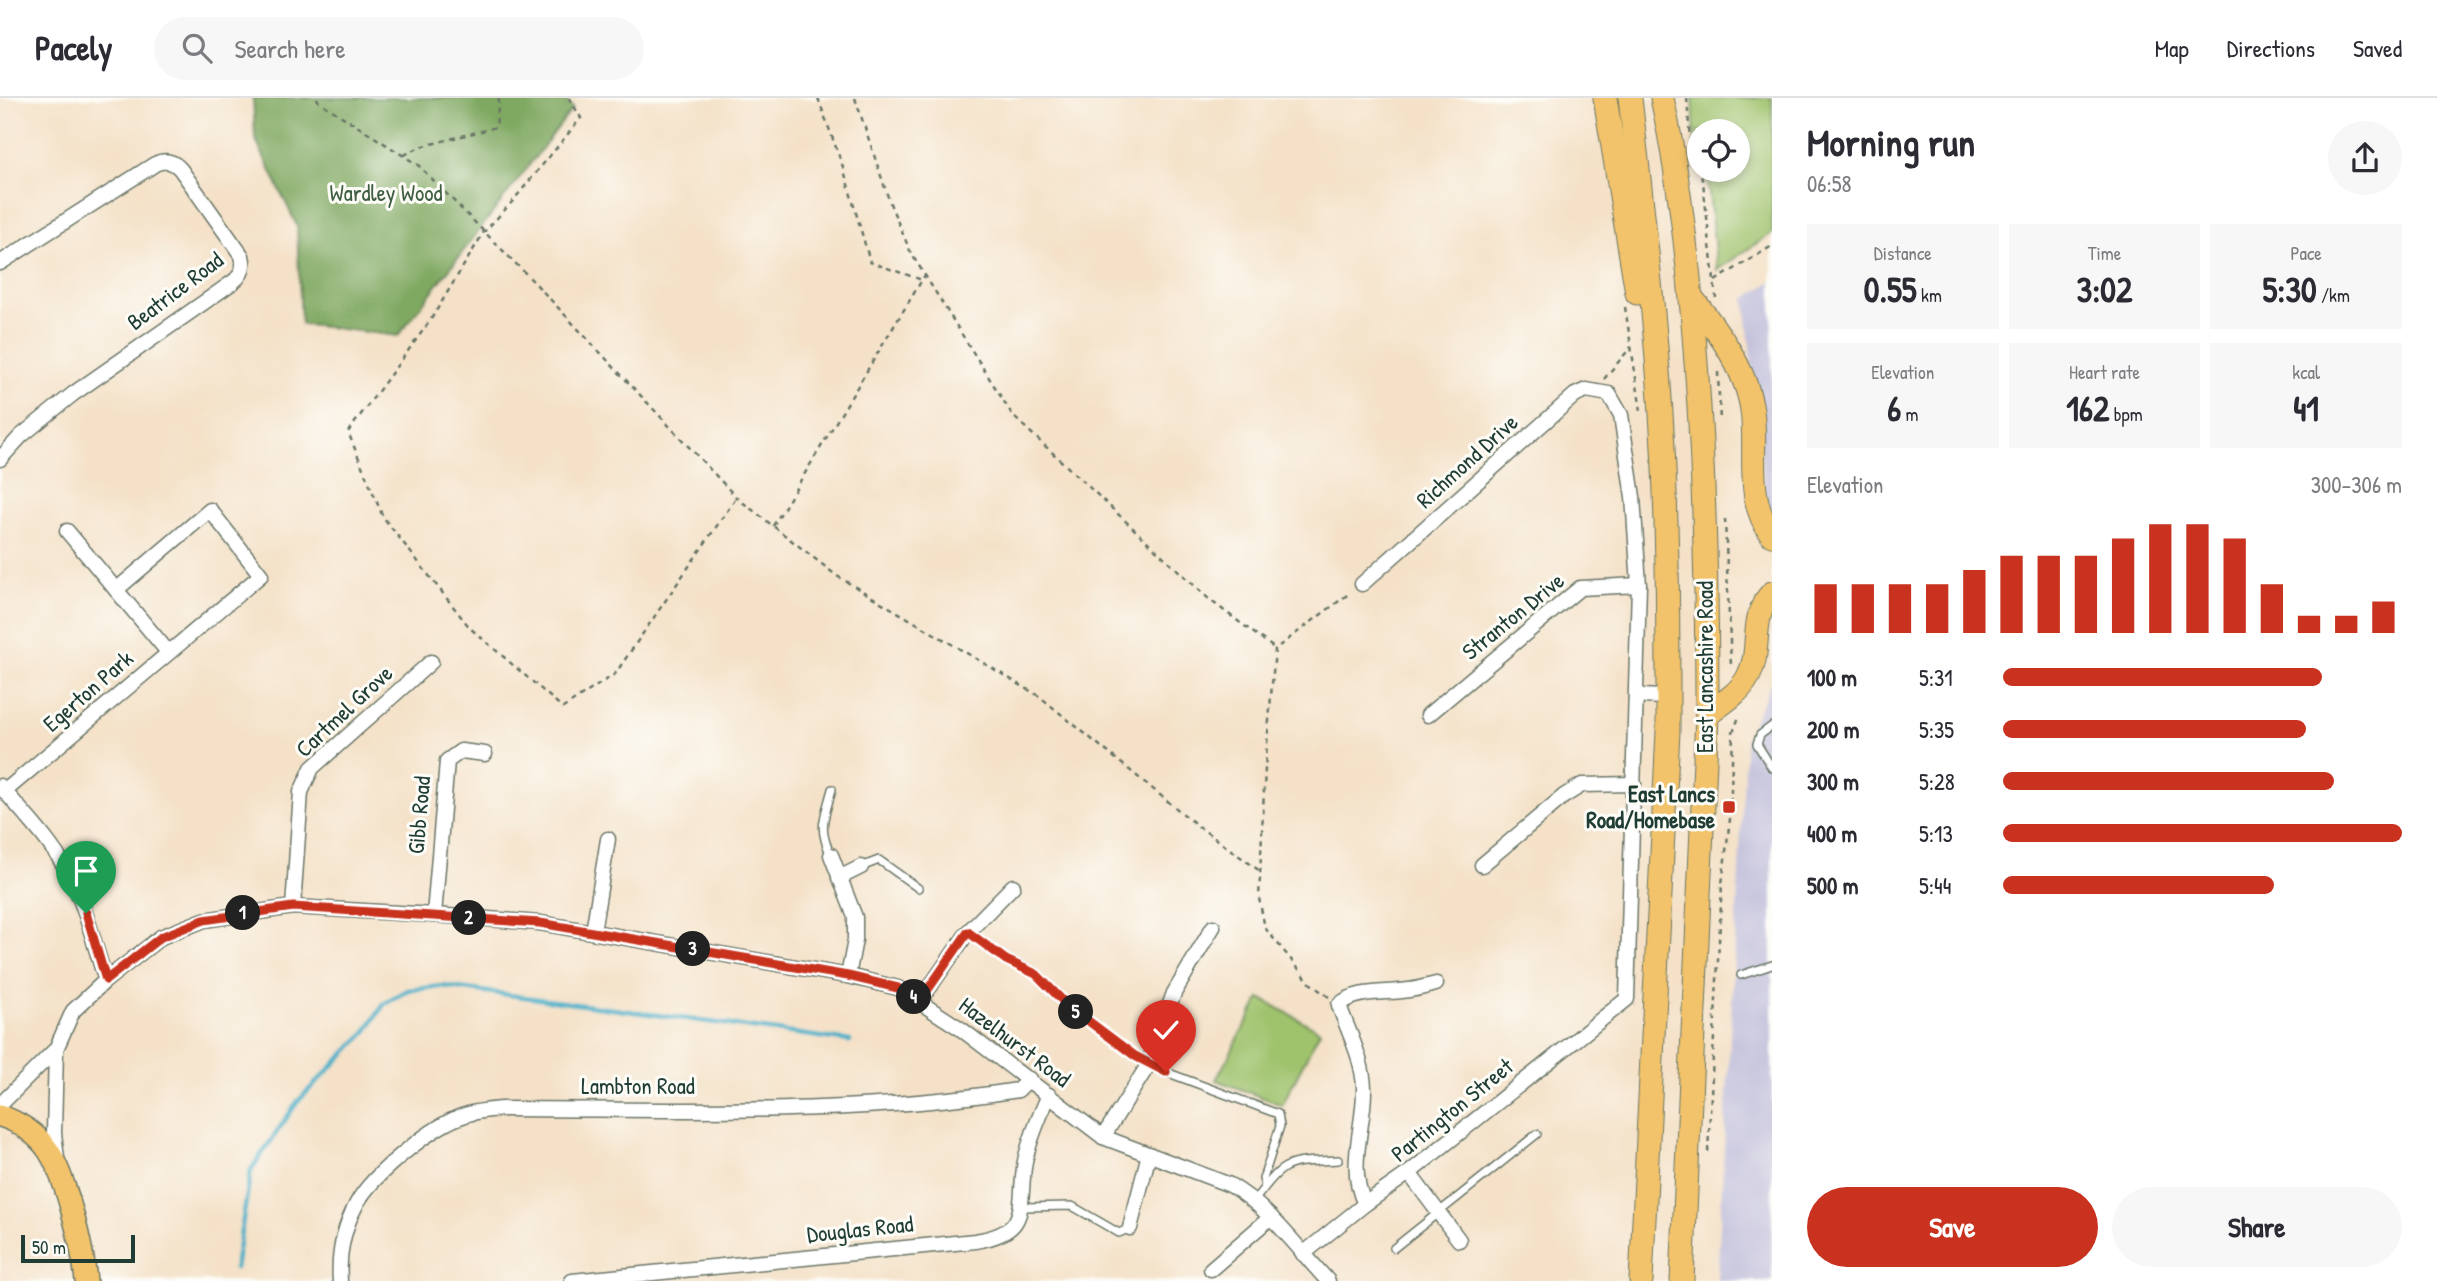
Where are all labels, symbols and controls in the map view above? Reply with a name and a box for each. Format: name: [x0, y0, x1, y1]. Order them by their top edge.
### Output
search box: [154, 17, 644, 80]
text: Pacely: [35, 26, 112, 70]
icon: search: [178, 29, 216, 67]
text: Search here: [234, 31, 346, 66]
text: Map: [2155, 32, 2189, 64]
text: Directions: [2227, 32, 2315, 64]
text: Saved: [2353, 32, 2402, 64]
text: Morning run: [1807, 116, 1975, 168]
map controls: [1687, 119, 1750, 182]
button: locate: [1687, 119, 1750, 182]
button: share: [2328, 121, 2402, 195]
text: 06:58: [1807, 168, 1852, 199]
park label: Wardley Wood: [330, 177, 443, 208]
text: Distance: [1874, 240, 1932, 266]
text: Time: [2088, 240, 2121, 266]
text: Pace: [2290, 240, 2322, 266]
street label: Beatrice Road: [120, 244, 229, 337]
text: 0.55: [1864, 266, 1917, 313]
text: 3:02: [2077, 266, 2132, 313]
text: 5:30: [2262, 266, 2317, 313]
text: km: [1917, 282, 1942, 308]
text: /km: [2317, 282, 2350, 308]
text: Elevation: [1871, 359, 1934, 385]
text: Heart rate: [2069, 359, 2140, 385]
text: kcal: [2292, 359, 2320, 385]
text: 6: [1887, 385, 1901, 432]
text: 162: [2066, 385, 2109, 432]
text: 41: [2293, 385, 2319, 432]
text: m: [1901, 401, 1918, 427]
text: bpm: [2109, 401, 2143, 427]
street label: Richmond Drive: [1409, 407, 1524, 515]
text: Elevation: [1807, 469, 1883, 500]
text: 300–306 m: [2311, 469, 2402, 500]
street label: Stranton Drive: [1455, 565, 1570, 666]
street label: East Lancashire Road: [1689, 581, 1720, 753]
street label: Egerton Park: [36, 643, 140, 738]
street label: Cartmel Grove: [288, 658, 399, 764]
text: 100 m: [1807, 662, 1857, 693]
text: 5:31: [1919, 662, 1953, 693]
text: 200 m: [1807, 714, 1859, 745]
text: 5:35: [1919, 714, 1954, 745]
text: 300 m: [1807, 766, 1859, 797]
text: 5:28: [1919, 766, 1955, 797]
street label: Gibb Road: [400, 775, 437, 855]
place label: East Lancs Road/Homebase: [1586, 778, 1716, 835]
marker: East Lancs Road/Homebase: [1721, 799, 1737, 815]
text: 400 m: [1807, 818, 1857, 849]
text: 5:13: [1919, 818, 1953, 849]
pin: [56, 841, 116, 913]
icon: arrive: [67, 852, 105, 890]
text: 500 m: [1807, 870, 1858, 901]
text: 5:44: [1919, 870, 1951, 901]
pin: 1: [226, 896, 260, 930]
text: 1: [239, 899, 246, 925]
pin: 2: [452, 900, 486, 936]
text: 2: [464, 904, 473, 930]
pin: 3: [676, 932, 710, 966]
text: 3: [688, 935, 697, 961]
pin: 4: [897, 979, 932, 1014]
text: 4: [910, 983, 917, 1009]
street label: Hazelhurst Road: [953, 989, 1078, 1094]
pin: 5: [1058, 995, 1094, 1030]
text: 5: [1071, 998, 1080, 1024]
pin: [1136, 1000, 1196, 1072]
icon: check: [1147, 1011, 1185, 1049]
street label: Partington Street: [1384, 1050, 1520, 1169]
street label: Lambton Road: [581, 1070, 695, 1101]
button: Save: [1807, 1187, 2098, 1267]
button: Share: [2112, 1187, 2402, 1267]
street label: Douglas Road: [805, 1208, 915, 1249]
scale bar: [21, 1232, 135, 1264]
text: 50 m: [32, 1234, 66, 1260]

